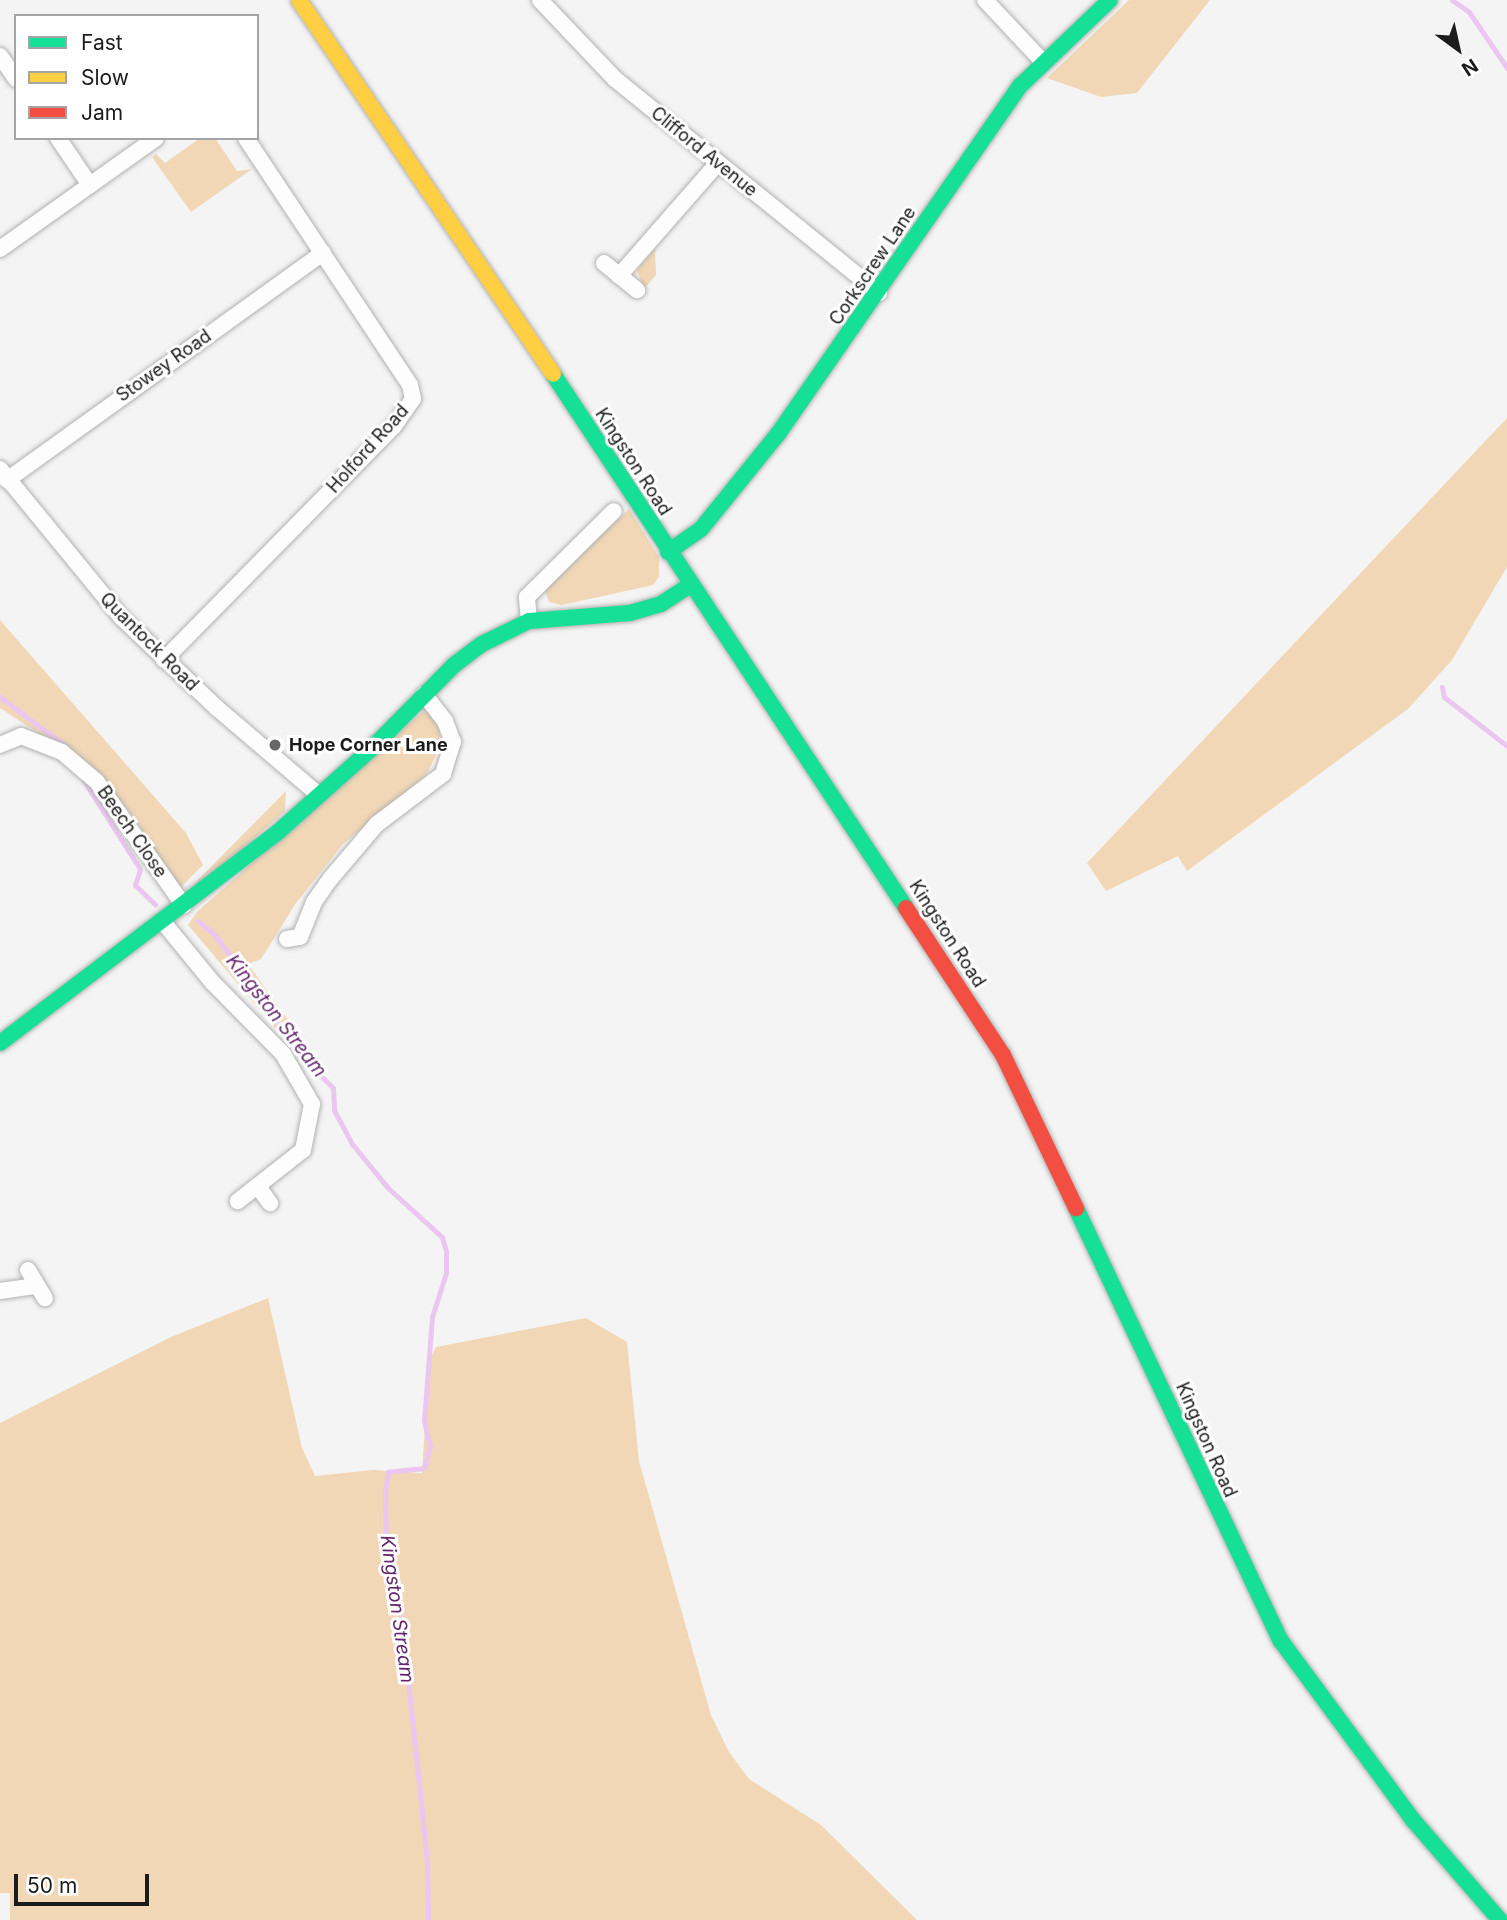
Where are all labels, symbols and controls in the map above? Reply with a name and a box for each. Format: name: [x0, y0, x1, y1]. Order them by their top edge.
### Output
legend: [14, 14, 259, 140]
north arrow: [1423, 14, 1493, 84]
text: Fast: [81, 30, 123, 55]
text: N: [1457, 53, 1482, 81]
text: Slow: [81, 65, 129, 90]
text: Jam: [81, 100, 123, 125]
street label: Clifford Avenue: [646, 103, 762, 201]
street label: Corkscrew Lane: [825, 203, 921, 329]
street label: Stowey Road: [112, 325, 216, 407]
street label: Holford Road: [323, 400, 413, 498]
street label: Kingston Road: [590, 404, 676, 520]
street label: Quantock Road: [95, 588, 203, 696]
place label: Hope Corner Lane: [289, 734, 448, 756]
marker: Hope Corner Lane: [267, 737, 283, 753]
street label: Beech Close: [92, 782, 172, 882]
street label: Kingston Road: [904, 876, 990, 992]
water label: Kingston Stream: [221, 950, 331, 1082]
street label: Kingston Road: [1171, 1379, 1241, 1501]
water label: Kingston Stream: [375, 1534, 419, 1684]
scale bar: [18, 1860, 152, 1904]
text: 50 m: [27, 1873, 77, 1898]

